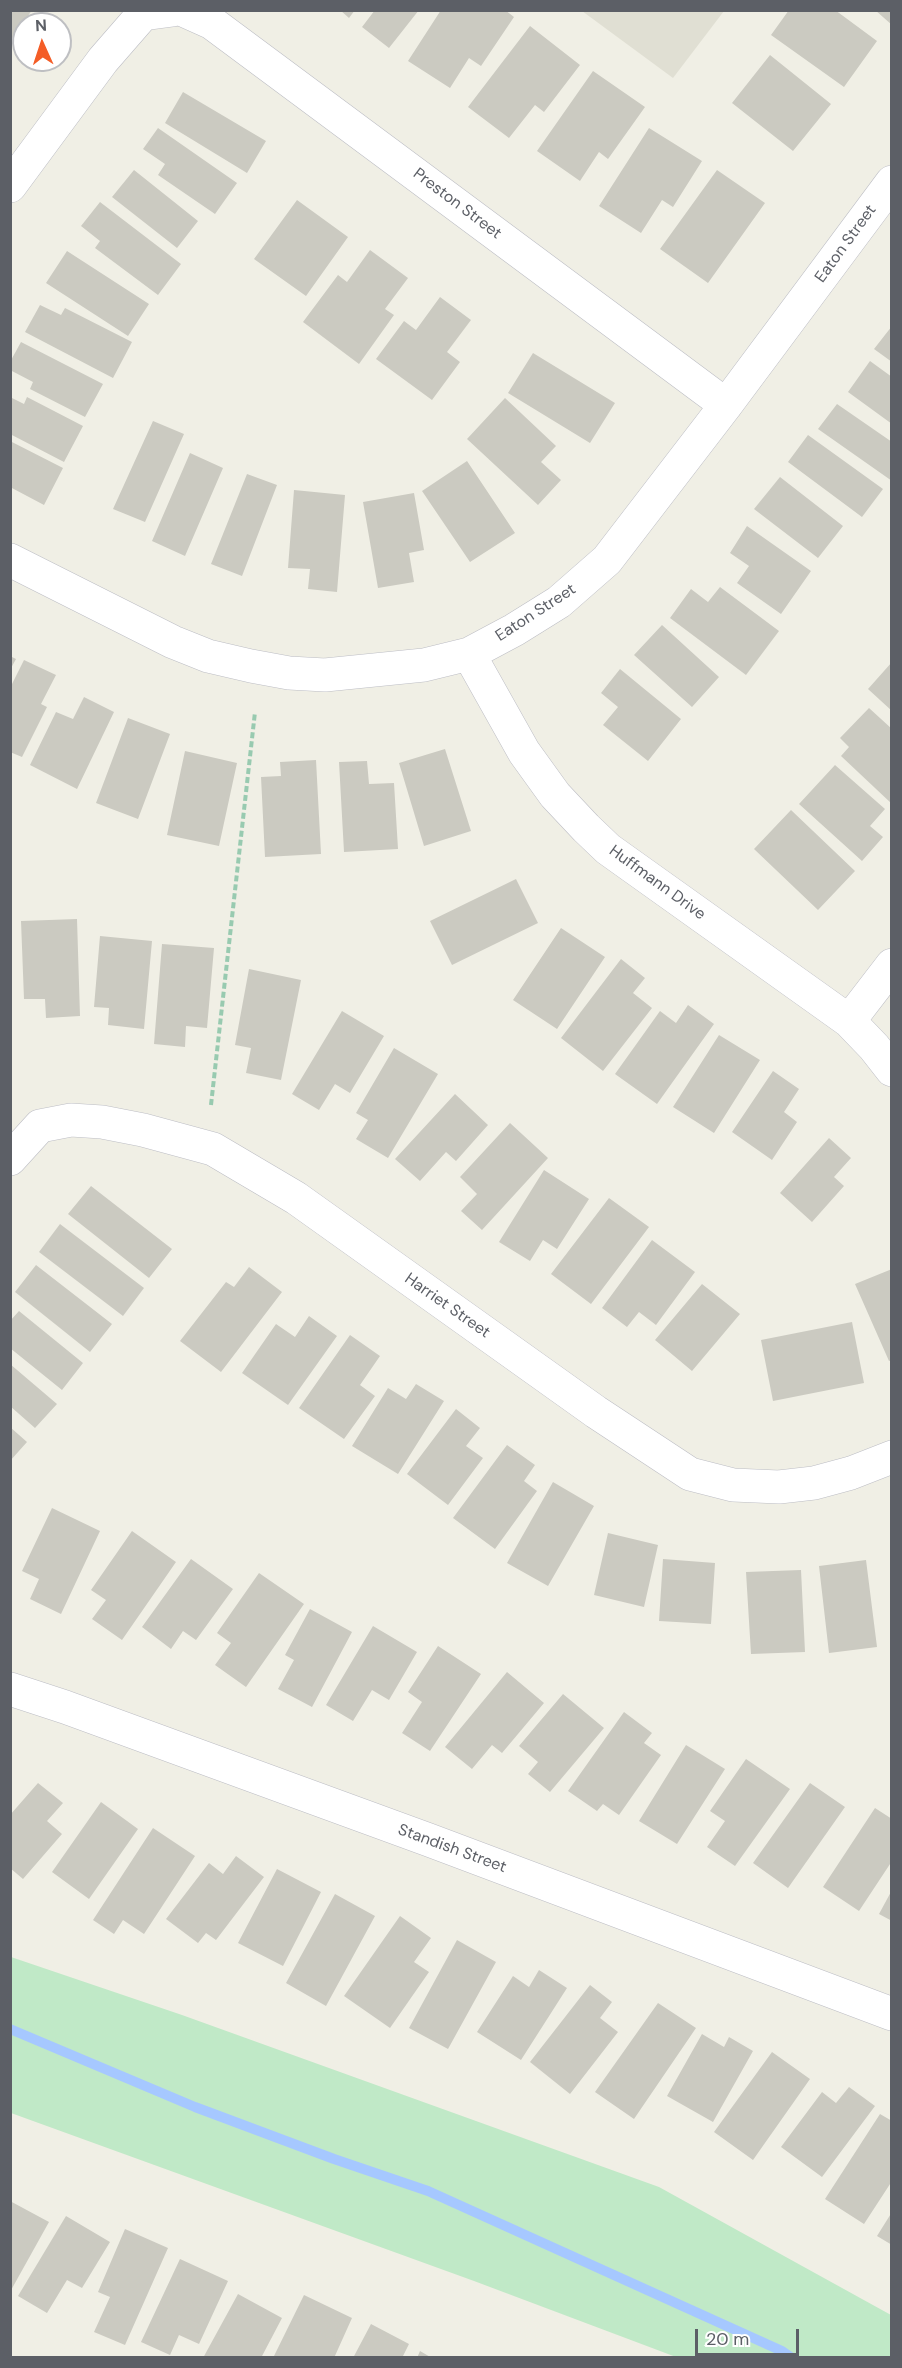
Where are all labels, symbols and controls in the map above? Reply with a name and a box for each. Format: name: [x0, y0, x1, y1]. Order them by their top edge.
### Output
north arrow: [12, 12, 72, 72]
text: N: [35, 15, 48, 36]
street label: Preston Street: [409, 164, 505, 244]
street label: Eaton Street: [811, 201, 881, 287]
street label: Eaton Street: [492, 580, 580, 646]
street label: Huffmann Drive: [605, 842, 709, 924]
street label: Harriet Street: [401, 1269, 493, 1343]
street label: Standish Street: [395, 1820, 509, 1878]
scale bar: [698, 2317, 802, 2355]
text: 20 m: [706, 2327, 749, 2351]

